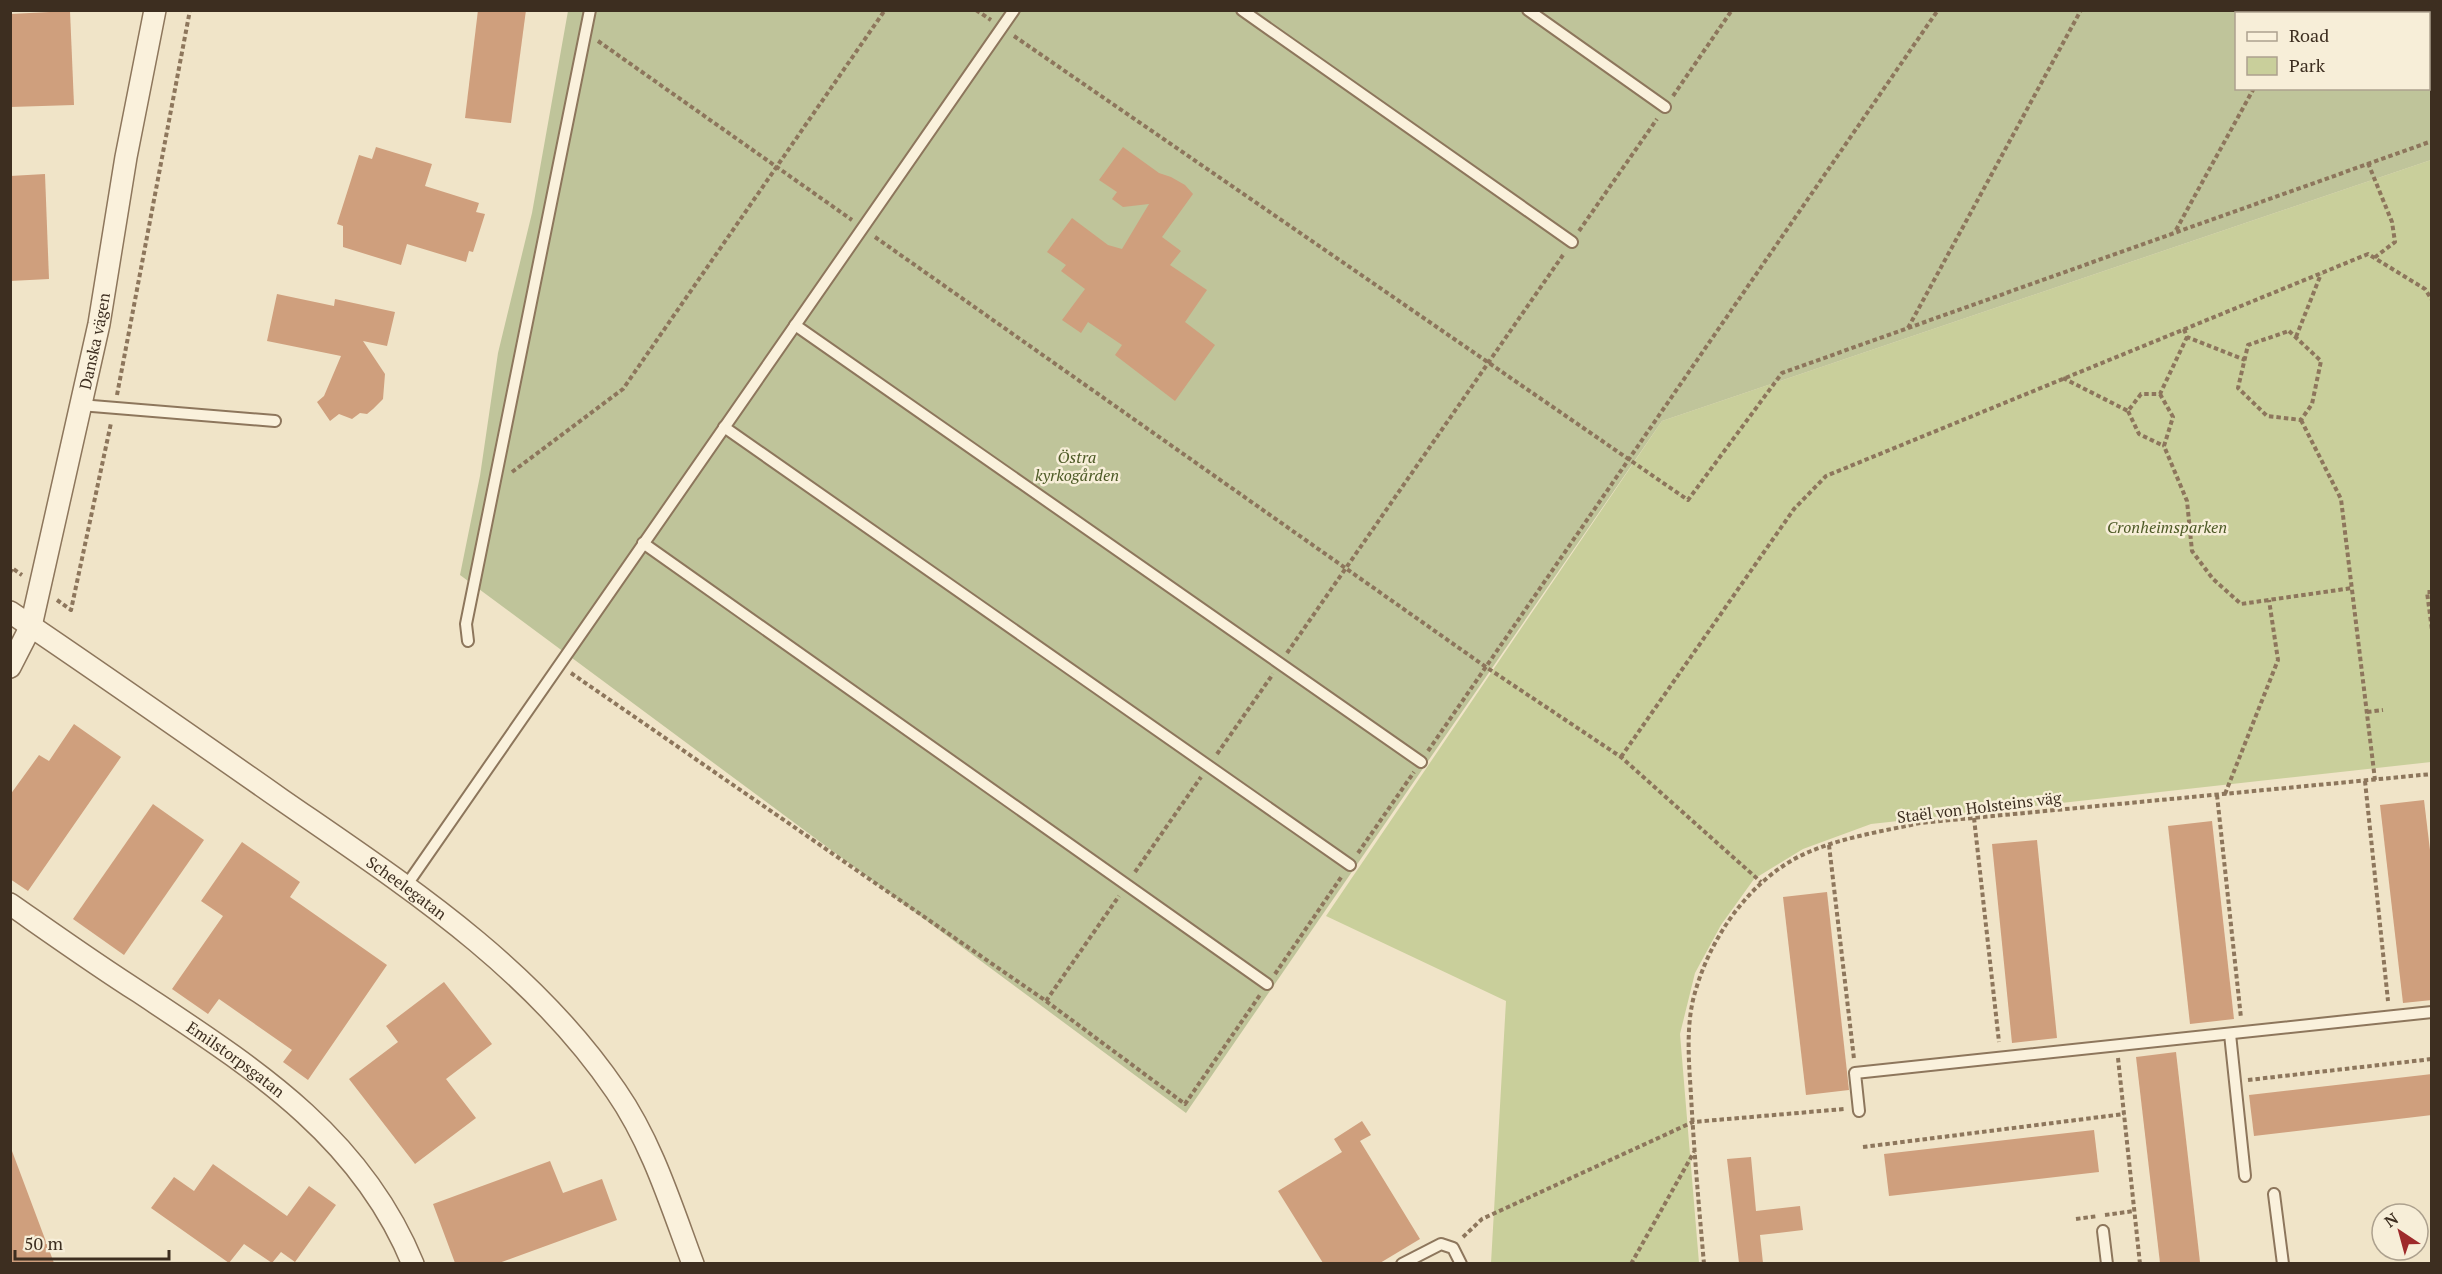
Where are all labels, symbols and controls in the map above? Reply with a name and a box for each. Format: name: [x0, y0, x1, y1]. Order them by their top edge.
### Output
legend: [2235, 12, 2430, 90]
text: Road: [2289, 23, 2329, 47]
text: Park: [2289, 53, 2326, 77]
street label: Danska vägen: [74, 291, 115, 392]
park label: Östra kyrkogården: [1035, 446, 1119, 486]
park label: Cronheimsparken: [2107, 516, 2227, 538]
street label: Staël von Holsteins väg: [1896, 786, 2063, 828]
street label: Scheelegatan: [362, 851, 452, 925]
street label: Emilstorpsgatan: [182, 1016, 290, 1103]
north arrow: [2370, 1202, 2430, 1262]
text: N: [2380, 1207, 2403, 1232]
scale bar: [15, 1223, 170, 1261]
text: 50 m: [24, 1231, 64, 1255]

